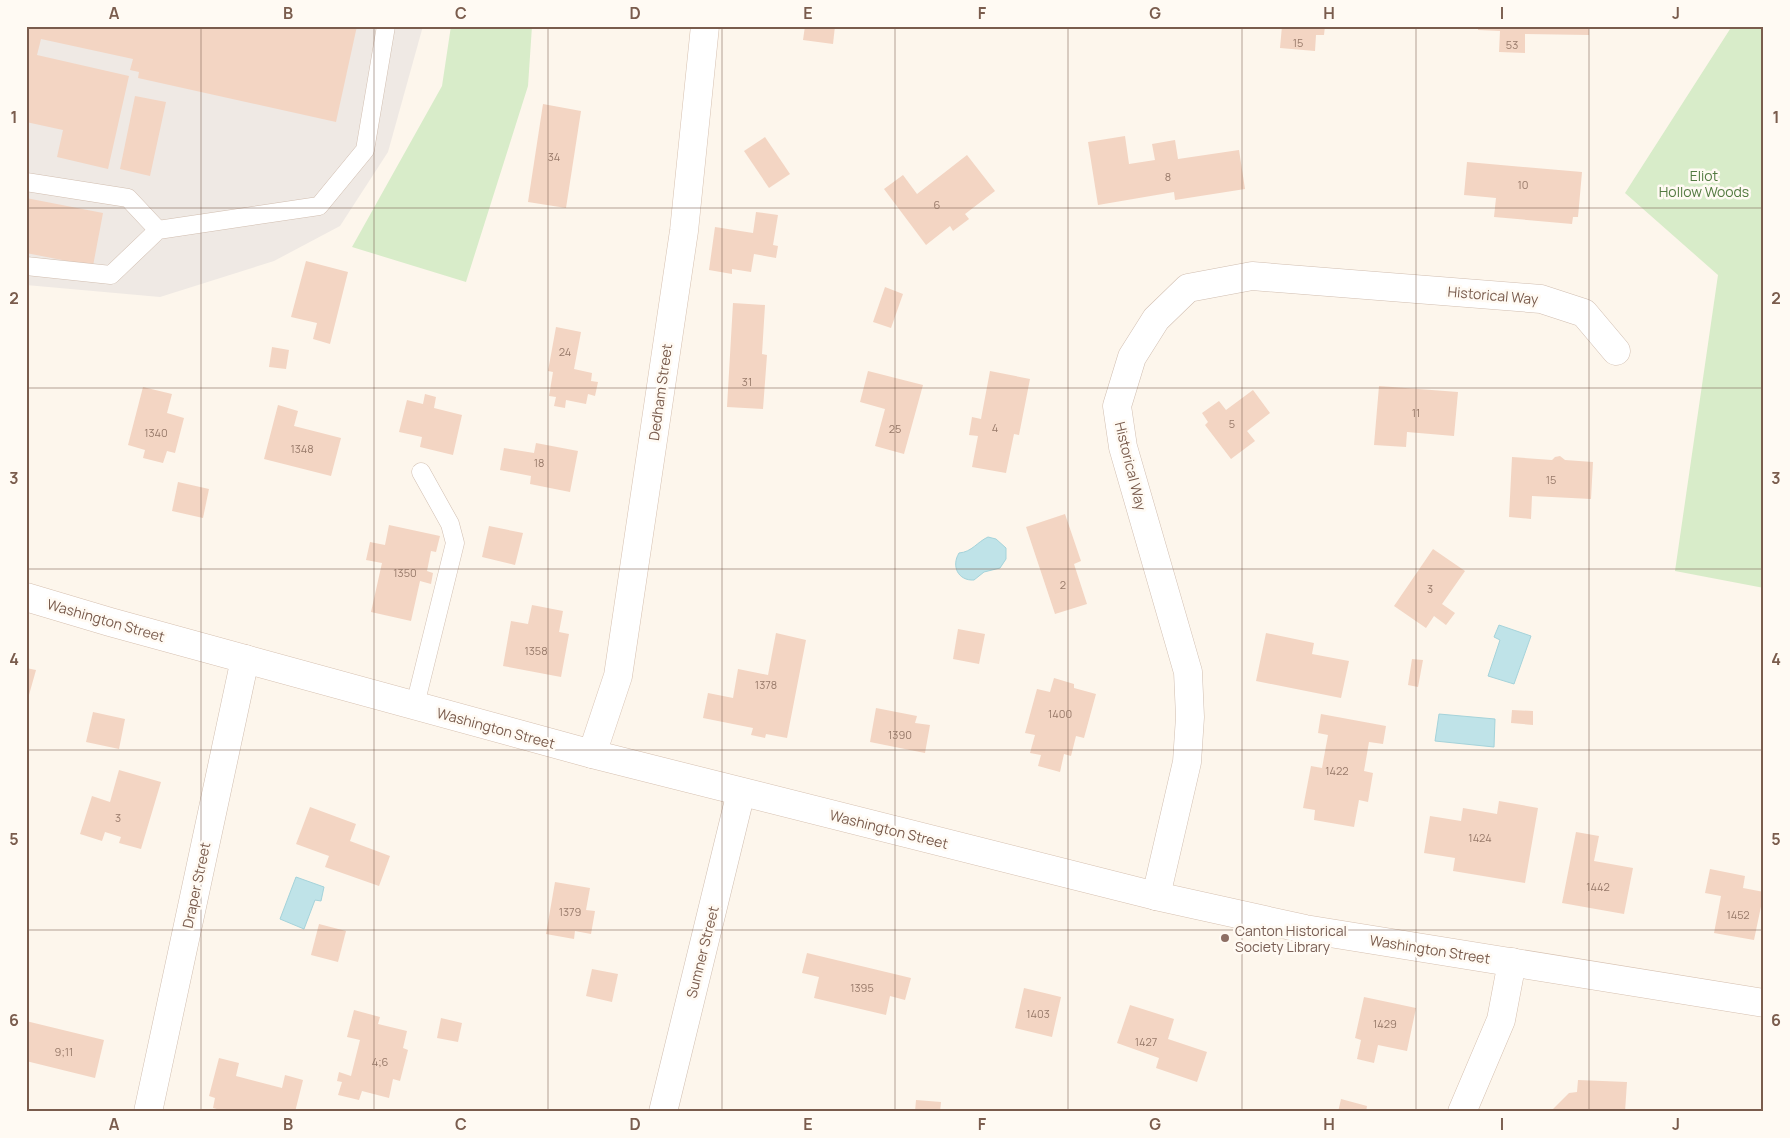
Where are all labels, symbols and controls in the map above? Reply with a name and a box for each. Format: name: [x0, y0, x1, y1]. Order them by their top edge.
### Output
text: A: [109, 2, 120, 24]
text: B: [283, 2, 293, 24]
text: C: [455, 2, 467, 24]
text: D: [629, 2, 641, 24]
text: E: [803, 2, 813, 24]
text: F: [978, 2, 987, 24]
text: G: [1149, 2, 1161, 24]
text: H: [1323, 2, 1335, 24]
text: I: [1500, 2, 1504, 24]
text: J: [1672, 2, 1680, 24]
house number: 15: [1293, 35, 1303, 50]
house number: 53: [1506, 37, 1518, 52]
text: 1: [10, 106, 18, 128]
text: 1: [1772, 106, 1780, 128]
house number: 34: [548, 149, 560, 164]
park label: Eliot Hollow Woods: [1659, 166, 1749, 201]
house number: 8: [1165, 169, 1171, 184]
house number: 10: [1517, 177, 1529, 192]
house number: 6: [934, 197, 941, 212]
street label: Historical Way: [1447, 282, 1540, 308]
text: 2: [9, 287, 19, 309]
text: 2: [1771, 287, 1781, 309]
street label: Dedham Street: [644, 342, 676, 442]
house number: 24: [559, 344, 571, 359]
house number: 31: [742, 374, 752, 389]
house number: 11: [1412, 405, 1420, 420]
house number: 5: [1229, 416, 1235, 431]
house number: 4: [992, 420, 998, 435]
street label: Historical Way: [1111, 420, 1151, 513]
house number: 25: [889, 421, 901, 436]
house number: 1340: [144, 425, 168, 440]
house number: 1348: [290, 441, 314, 456]
house number: 18: [534, 455, 544, 470]
text: 3: [9, 467, 19, 489]
text: 3: [1771, 467, 1781, 489]
house number: 15: [1546, 472, 1556, 487]
house number: 1350: [393, 565, 417, 580]
house number: 2: [1060, 577, 1066, 592]
house number: 3: [1427, 581, 1433, 596]
street label: Washington Street: [45, 594, 167, 646]
house number: 1358: [524, 643, 548, 658]
text: 4: [9, 648, 19, 670]
text: 4: [1771, 648, 1781, 670]
house number: 1378: [755, 677, 777, 692]
street label: Washington Street: [435, 703, 558, 753]
house number: 1400: [1048, 706, 1072, 721]
house number: 1390: [888, 727, 912, 742]
house number: 1422: [1325, 763, 1349, 778]
street label: Washington Street: [828, 805, 951, 853]
house number: 3: [115, 810, 121, 825]
text: 5: [9, 828, 19, 850]
text: 5: [1771, 828, 1781, 850]
house number: 1424: [1468, 830, 1492, 845]
street label: Draper Street: [178, 840, 214, 930]
house number: 1442: [1586, 879, 1610, 894]
house number: 1379: [559, 904, 582, 919]
street label: Sumner Street: [681, 904, 723, 1000]
house number: 1452: [1726, 907, 1750, 922]
place label: Canton Historical Society Library: [1235, 921, 1347, 956]
street label: Washington Street: [1368, 930, 1492, 968]
marker: Canton Historical Society Library: [1219, 932, 1231, 944]
house number: 1395: [850, 980, 874, 995]
house number: 1403: [1026, 1006, 1050, 1021]
text: 6: [9, 1009, 19, 1031]
text: 6: [1771, 1009, 1781, 1031]
house number: 1429: [1373, 1016, 1397, 1031]
house number: 1427: [1135, 1034, 1157, 1049]
house number: 9;11: [55, 1044, 73, 1059]
house number: 4;6: [372, 1054, 389, 1069]
text: A: [109, 1113, 120, 1135]
text: B: [283, 1113, 293, 1135]
text: C: [455, 1113, 467, 1135]
text: D: [629, 1113, 641, 1135]
text: E: [803, 1113, 813, 1135]
text: F: [978, 1113, 987, 1135]
text: G: [1149, 1113, 1161, 1135]
text: H: [1323, 1113, 1335, 1135]
text: I: [1500, 1113, 1504, 1135]
text: J: [1672, 1113, 1680, 1135]

